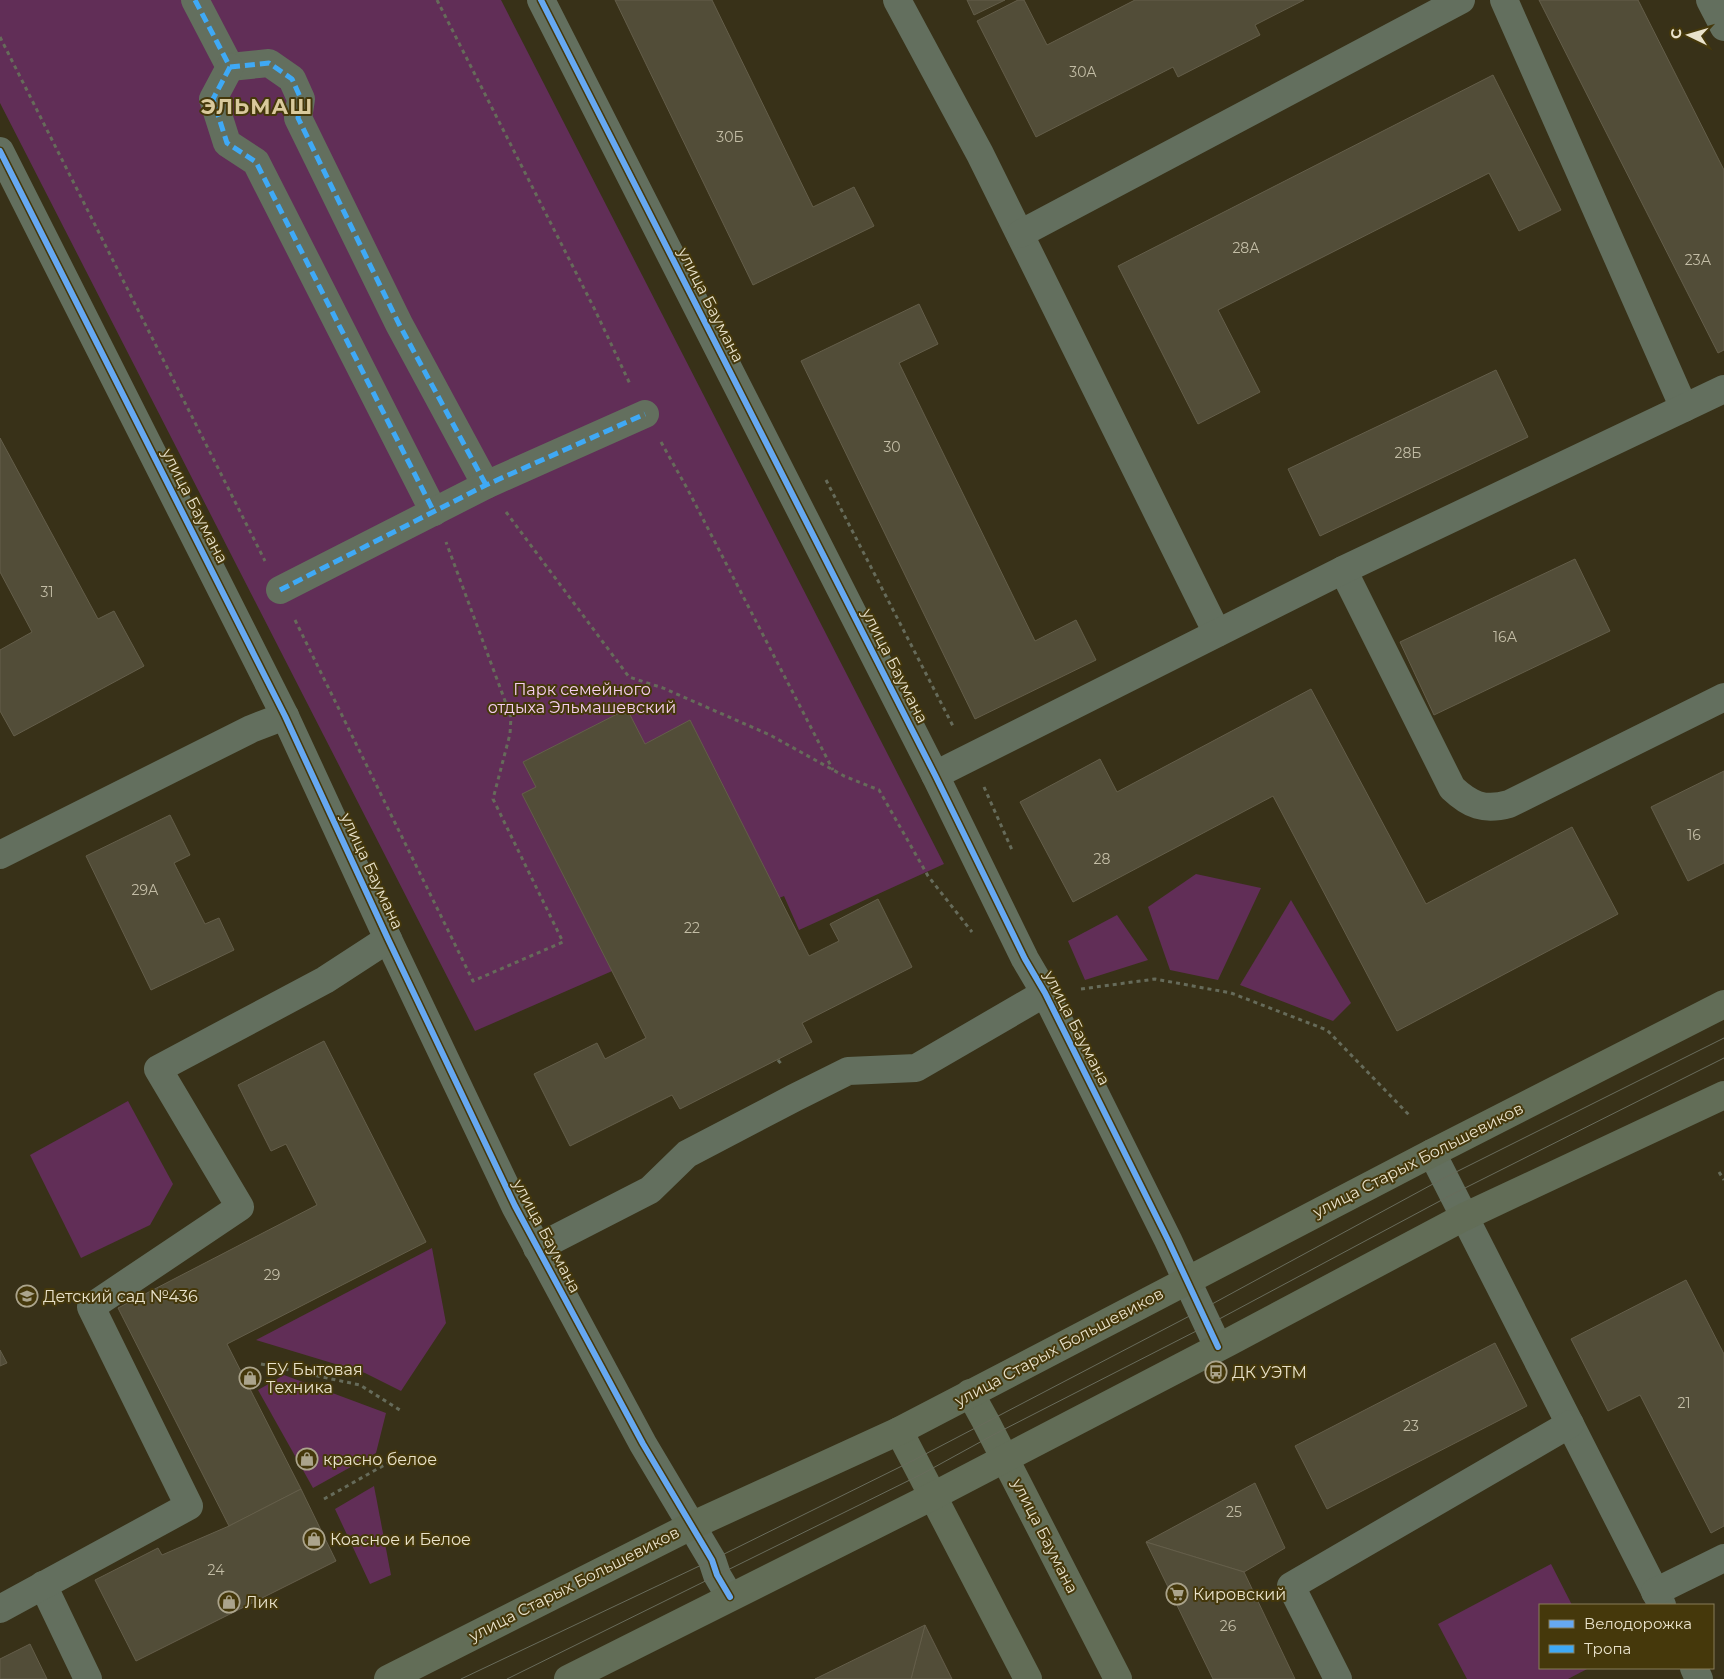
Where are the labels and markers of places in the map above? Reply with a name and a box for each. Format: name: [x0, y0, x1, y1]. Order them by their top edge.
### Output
school or university icon: Детский сад №436: [15, 1284, 39, 1308]
place label: Детский сад №436: [43, 1287, 198, 1306]
place label: БУ Бытовая Техника: [266, 1360, 363, 1397]
bus stop icon: ДК УЭТМ: [1204, 1360, 1228, 1384]
place label: ДК УЭТМ: [1232, 1363, 1307, 1382]
shop icon: БУ Бытовая Техника: [238, 1366, 262, 1390]
shop icon: красно белое: [295, 1447, 319, 1471]
place label: красно белое: [323, 1450, 437, 1469]
shop icon: Коасное и Белое: [302, 1527, 326, 1551]
place label: Коасное и Белое: [330, 1530, 471, 1549]
supermarket icon: Кировский: [1165, 1582, 1189, 1606]
place label: Кировский: [1193, 1585, 1286, 1604]
shop icon: Лик: [217, 1590, 241, 1614]
place label: Лик: [245, 1593, 279, 1612]

